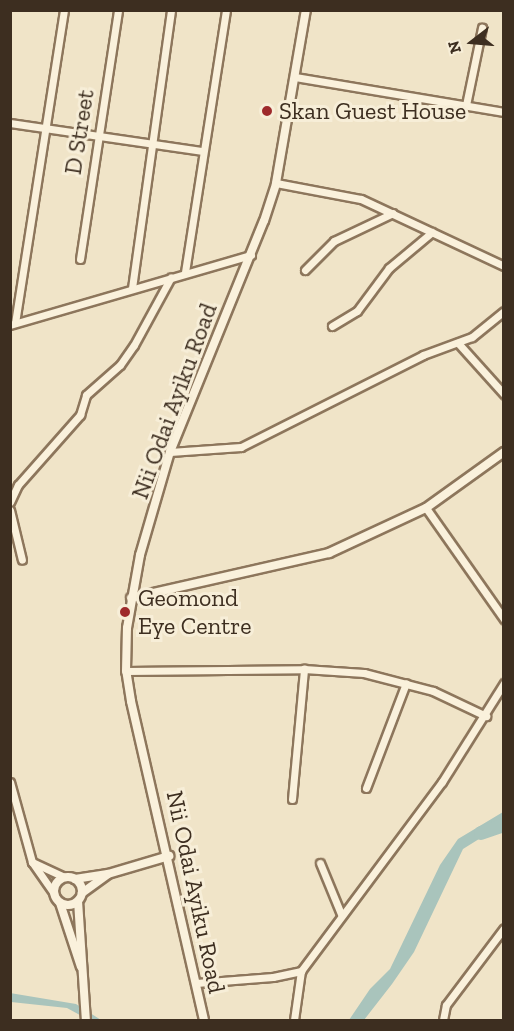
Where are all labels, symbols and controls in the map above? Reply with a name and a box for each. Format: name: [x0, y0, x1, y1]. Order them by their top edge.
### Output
north arrow: [442, 12, 502, 72]
text: N: [443, 39, 465, 56]
street label: D Street: [58, 87, 100, 177]
place label: Skan Guest House: [279, 97, 466, 125]
marker: Skan Guest House: [260, 104, 274, 118]
street label: Nii Odai Ayiku Road: [125, 299, 223, 503]
place label: Geomond Eye Centre: [138, 584, 252, 640]
marker: Geomond Eye Centre: [116, 603, 134, 621]
street label: Nii Odai Ayiku Road: [160, 788, 232, 996]

